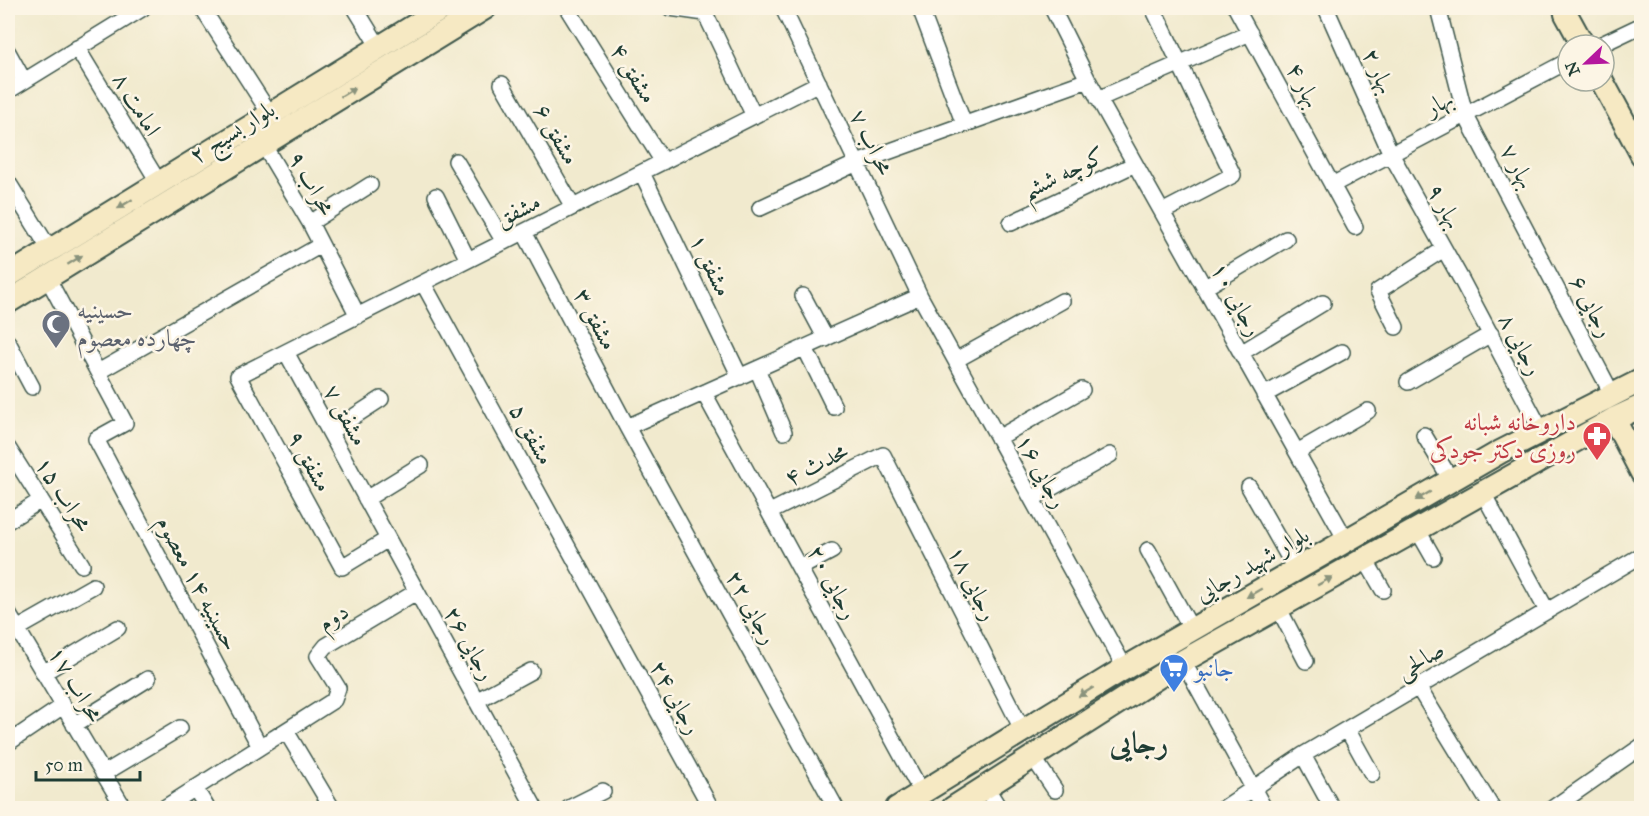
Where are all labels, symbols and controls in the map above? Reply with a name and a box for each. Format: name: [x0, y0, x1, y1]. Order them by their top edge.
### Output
north arrow: [1556, 33, 1616, 93]
street label: مشفق ۴: [604, 37, 664, 109]
street label: بهار ۲: [1356, 43, 1402, 99]
street label: بهار ۴: [1280, 57, 1328, 113]
text: N: [1561, 58, 1584, 79]
street label: امامت ۸: [106, 66, 168, 142]
street label: بهار: [1418, 83, 1458, 124]
one-way arrow: [340, 86, 356, 97]
street label: بلوار بسیج ۲: [183, 94, 284, 175]
street label: مشفق ۶: [528, 98, 586, 170]
street label: محراب ۷: [843, 104, 901, 180]
street label: بهار ۷: [1494, 138, 1542, 194]
street label: کوچه ششم: [1016, 140, 1114, 214]
street label: محراب ۹: [282, 145, 343, 221]
street label: بهار ۹: [1420, 178, 1470, 234]
street label: مشفق: [490, 186, 546, 234]
one-way arrow: [117, 198, 133, 209]
street label: مشفق ۱: [683, 229, 739, 301]
one-way arrow: [67, 255, 83, 266]
street label: رجایی ۱۰: [1204, 257, 1270, 341]
street label: رجایی ۶: [1563, 270, 1621, 342]
street label: مشفق ۳: [567, 283, 625, 355]
place label: حسینیه چهارده معصوم: [77, 295, 197, 359]
mosque icon: حسینیه چهارده معصوم: [40, 308, 72, 350]
street label: رجایی ۸: [1492, 308, 1550, 380]
street label: مشفق ۷: [317, 379, 375, 451]
street label: مشفق ۵: [503, 398, 561, 470]
place label: داروخانه شبانه روزی دکتر جودکی: [1430, 407, 1576, 465]
pharmacy icon: داروخانه شبانه روزی دکتر جودکی: [1581, 420, 1613, 462]
street label: مشفق ۹: [281, 425, 339, 497]
street label: رجایی ۱۶: [1009, 429, 1075, 513]
street label: محدث ۴: [779, 435, 853, 493]
street label: محراب ۱۵: [29, 451, 100, 538]
one-way arrow: [1414, 491, 1431, 501]
street label: حسینیه ۱۴ معصوم: [144, 510, 246, 659]
street label: بلوار شهید رجایی: [1189, 519, 1315, 609]
street label: رجایی ۲۰: [801, 539, 865, 625]
street label: رجایی ۱۸: [941, 540, 1005, 626]
street label: رجایی ۲۲: [719, 565, 785, 649]
one-way arrow: [1317, 576, 1334, 586]
one-way arrow: [1246, 588, 1262, 599]
street label: دوم: [312, 596, 358, 643]
street label: رجایی ۲۶: [437, 601, 503, 685]
street label: صالحی: [1390, 634, 1451, 688]
street label: محراب ۱۷: [42, 641, 111, 728]
supermarket icon: جانبو: [1158, 652, 1190, 694]
place label: جانبو: [1193, 653, 1234, 683]
street label: رجایی ۲۴: [643, 655, 709, 739]
one-way arrow: [1078, 686, 1094, 697]
district label: رجایی: [1108, 725, 1169, 763]
scale bar: [36, 744, 140, 782]
text: 50 m: [45, 754, 83, 776]

